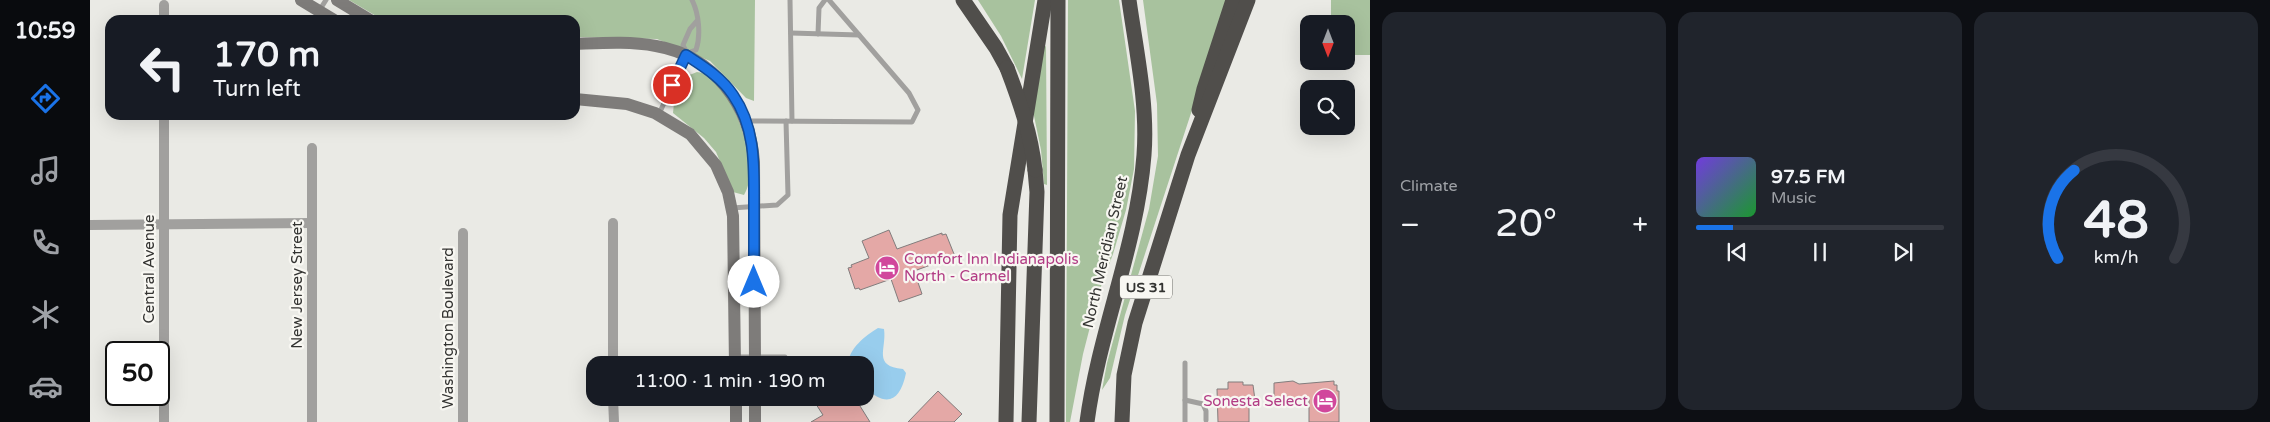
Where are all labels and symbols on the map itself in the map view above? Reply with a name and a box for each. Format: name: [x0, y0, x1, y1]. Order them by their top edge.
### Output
north arrow: [1300, 15, 1355, 70]
pin: [651, 64, 693, 106]
street label: North Meridian Street: [1079, 174, 1131, 330]
street label: Central Avenue: [140, 215, 158, 323]
street label: New Jersey Street: [288, 221, 306, 349]
street label: Washington Boulevard: [439, 247, 457, 409]
place label: Comfort Inn Indianapolis North - Carmel: [904, 250, 1079, 285]
position arrow: [727, 255, 779, 307]
hotel icon: Comfort Inn Indianapolis North - Carmel: [874, 255, 900, 281]
road number: US 31: [1120, 276, 1172, 298]
speed limit sign: 50: [105, 341, 170, 406]
hotel icon: Sonesta Select: [1312, 388, 1338, 414]
place label: Sonesta Select: [1203, 392, 1308, 410]

